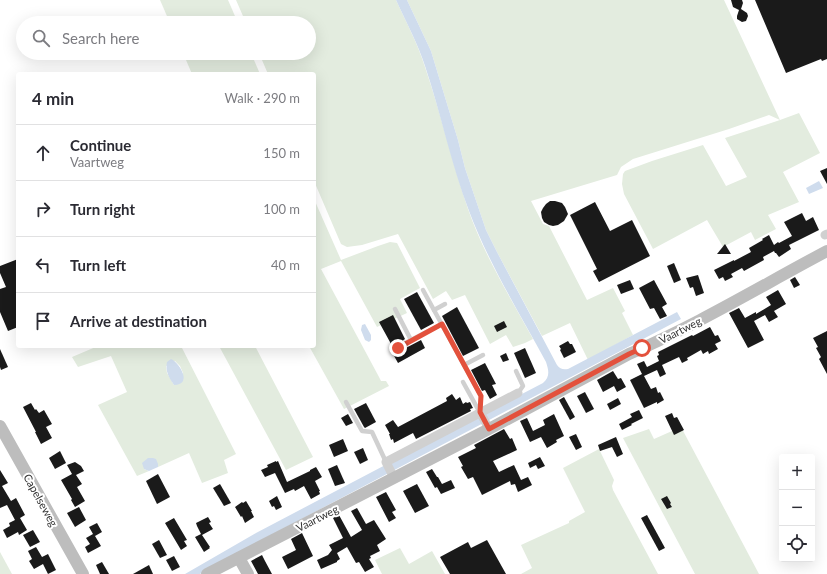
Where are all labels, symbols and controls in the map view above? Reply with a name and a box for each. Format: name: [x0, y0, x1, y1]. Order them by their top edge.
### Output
search box: [16, 16, 316, 60]
icon: search: [30, 27, 52, 49]
text: Search here: [62, 29, 139, 47]
text: 4 min: [32, 88, 74, 109]
text: Walk · 290 m: [224, 90, 300, 106]
text: Continue: [70, 136, 131, 154]
icon: ahead: [32, 142, 54, 164]
text: 150 m: [263, 145, 300, 161]
text: Vaartweg: [70, 154, 124, 170]
icon: right: [32, 198, 54, 220]
text: Turn right: [70, 200, 135, 218]
text: 100 m: [263, 201, 300, 217]
icon: left: [32, 254, 54, 276]
text: Turn left: [70, 256, 126, 274]
text: 40 m: [271, 257, 300, 273]
icon: arrive: [32, 310, 54, 332]
text: Arrive at destination: [70, 312, 207, 330]
street label: Vaartweg: [657, 314, 704, 346]
route end: [389, 339, 407, 357]
route start: [633, 339, 651, 357]
map controls: [779, 454, 815, 562]
button: +: [779, 454, 815, 490]
street label: Capelseweg: [21, 471, 61, 529]
button: −: [779, 490, 815, 526]
street label: Vaartweg: [294, 502, 341, 534]
button: locate: [779, 526, 815, 562]

